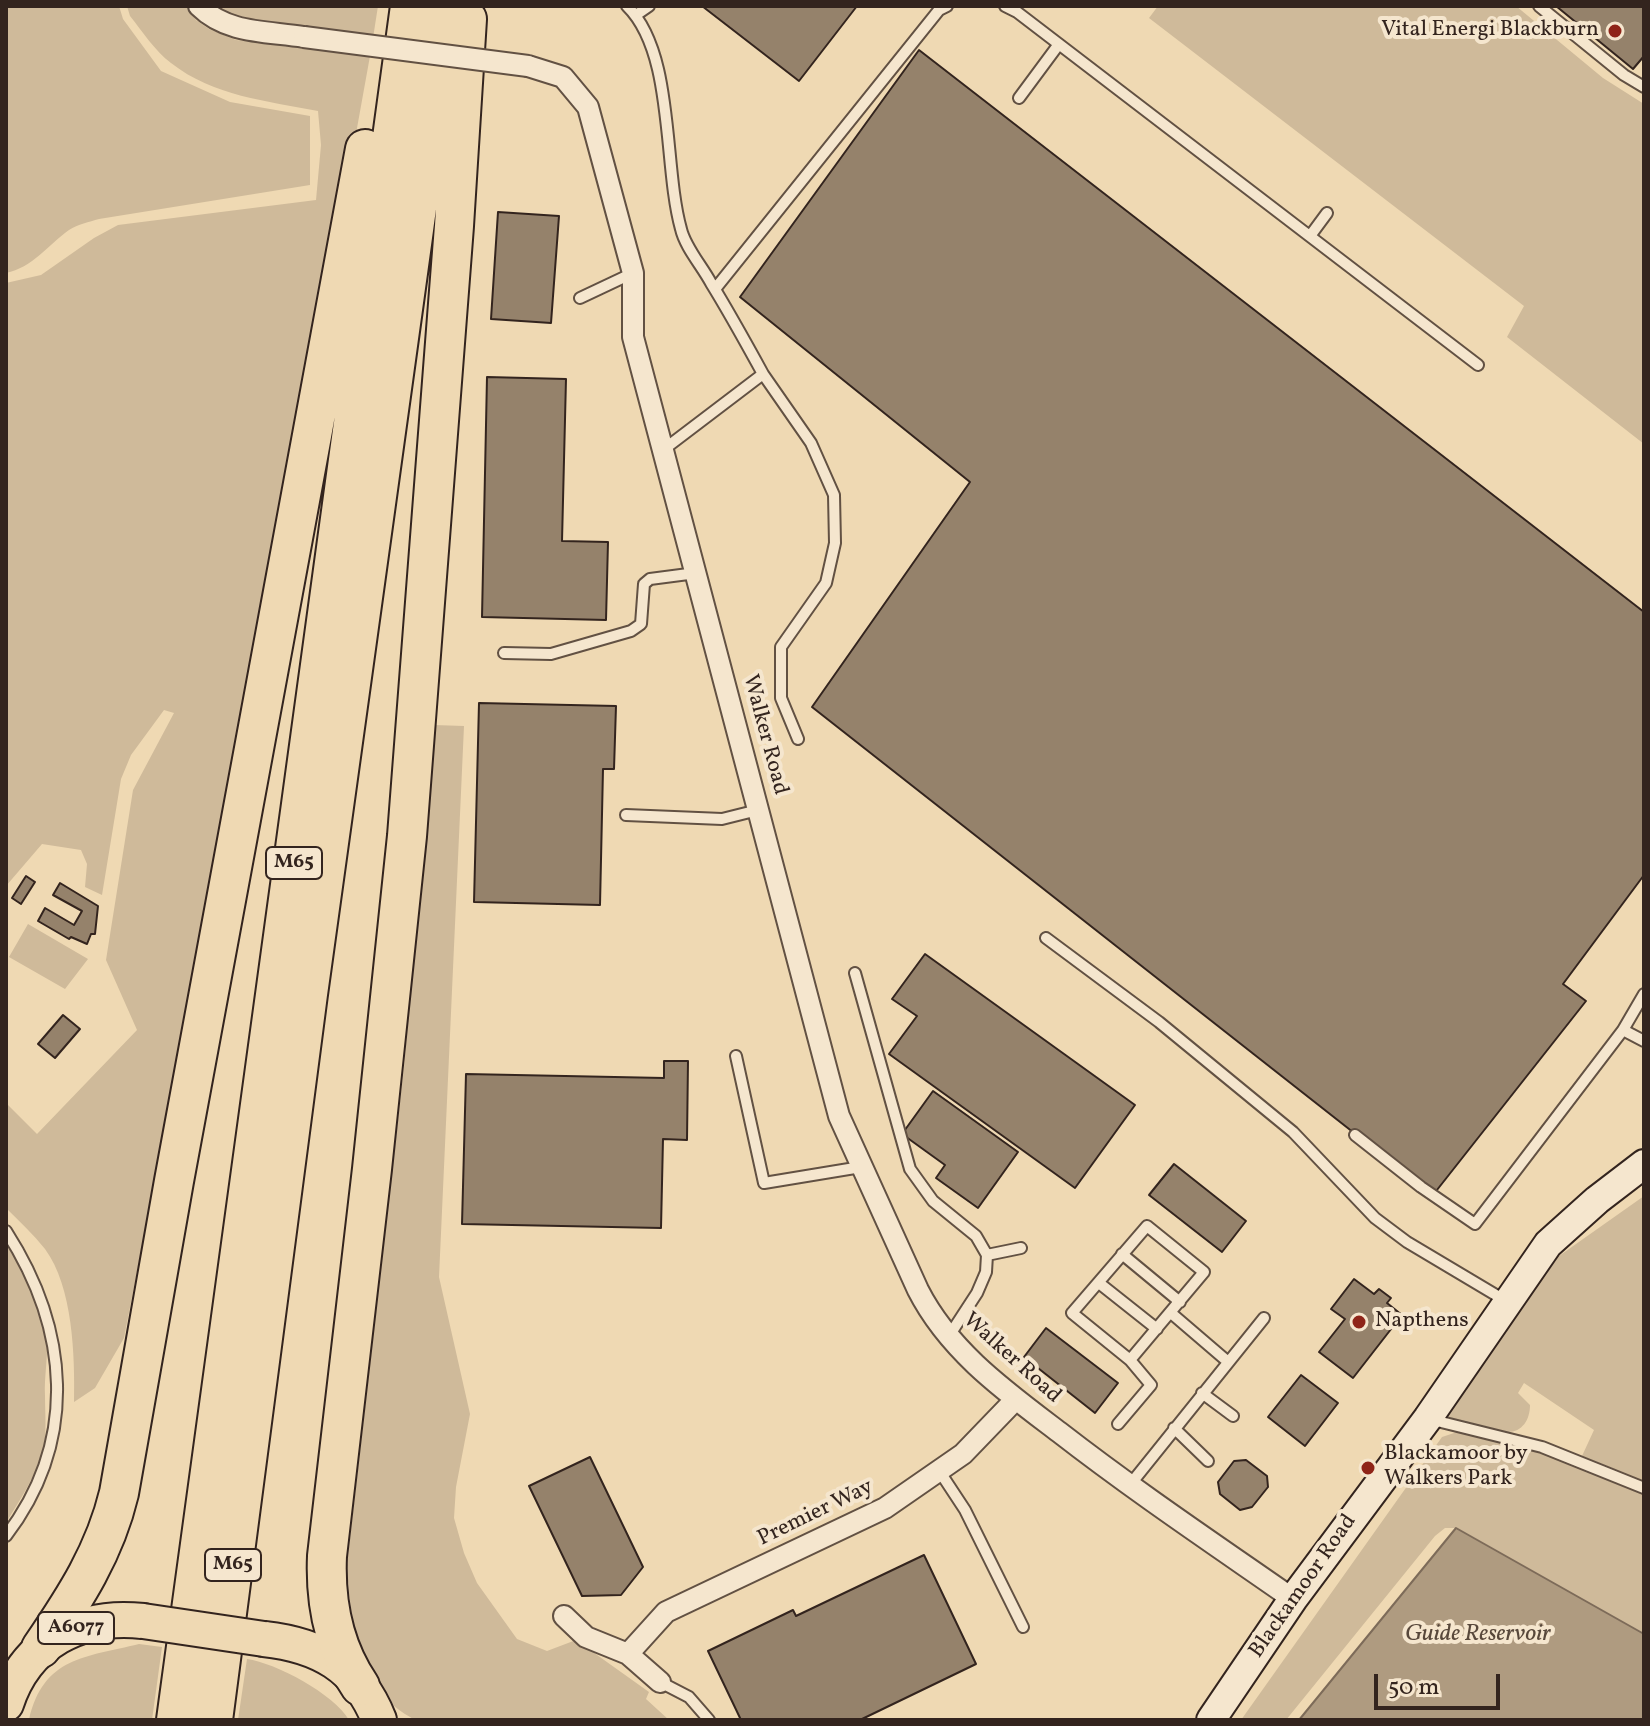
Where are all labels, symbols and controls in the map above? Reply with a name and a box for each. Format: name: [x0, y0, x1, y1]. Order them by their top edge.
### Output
place label: Vital Energi Blackburn: [1381, 18, 1599, 44]
marker: Vital Energi Blackburn: [1606, 22, 1624, 40]
street label: Walker Road: [735, 672, 793, 798]
road number: M65: [266, 847, 322, 879]
street label: Walker Road: [956, 1308, 1066, 1410]
place label: Napthens: [1375, 1309, 1469, 1335]
marker: Napthens: [1350, 1313, 1368, 1331]
place label: Blackamoor by Walkers Park: [1384, 1442, 1528, 1494]
marker: Blackamoor by Walkers Park: [1359, 1459, 1377, 1477]
street label: Premier Way: [754, 1475, 878, 1553]
street label: Blackamoor Road: [1245, 1510, 1363, 1664]
road number: M65: [205, 1549, 261, 1581]
road number: A6077: [38, 1612, 114, 1644]
water label: Guide Reservoir: [1405, 1622, 1551, 1650]
scale bar: [1378, 1658, 1504, 1708]
text: 50 m: [1388, 1671, 1440, 1705]

